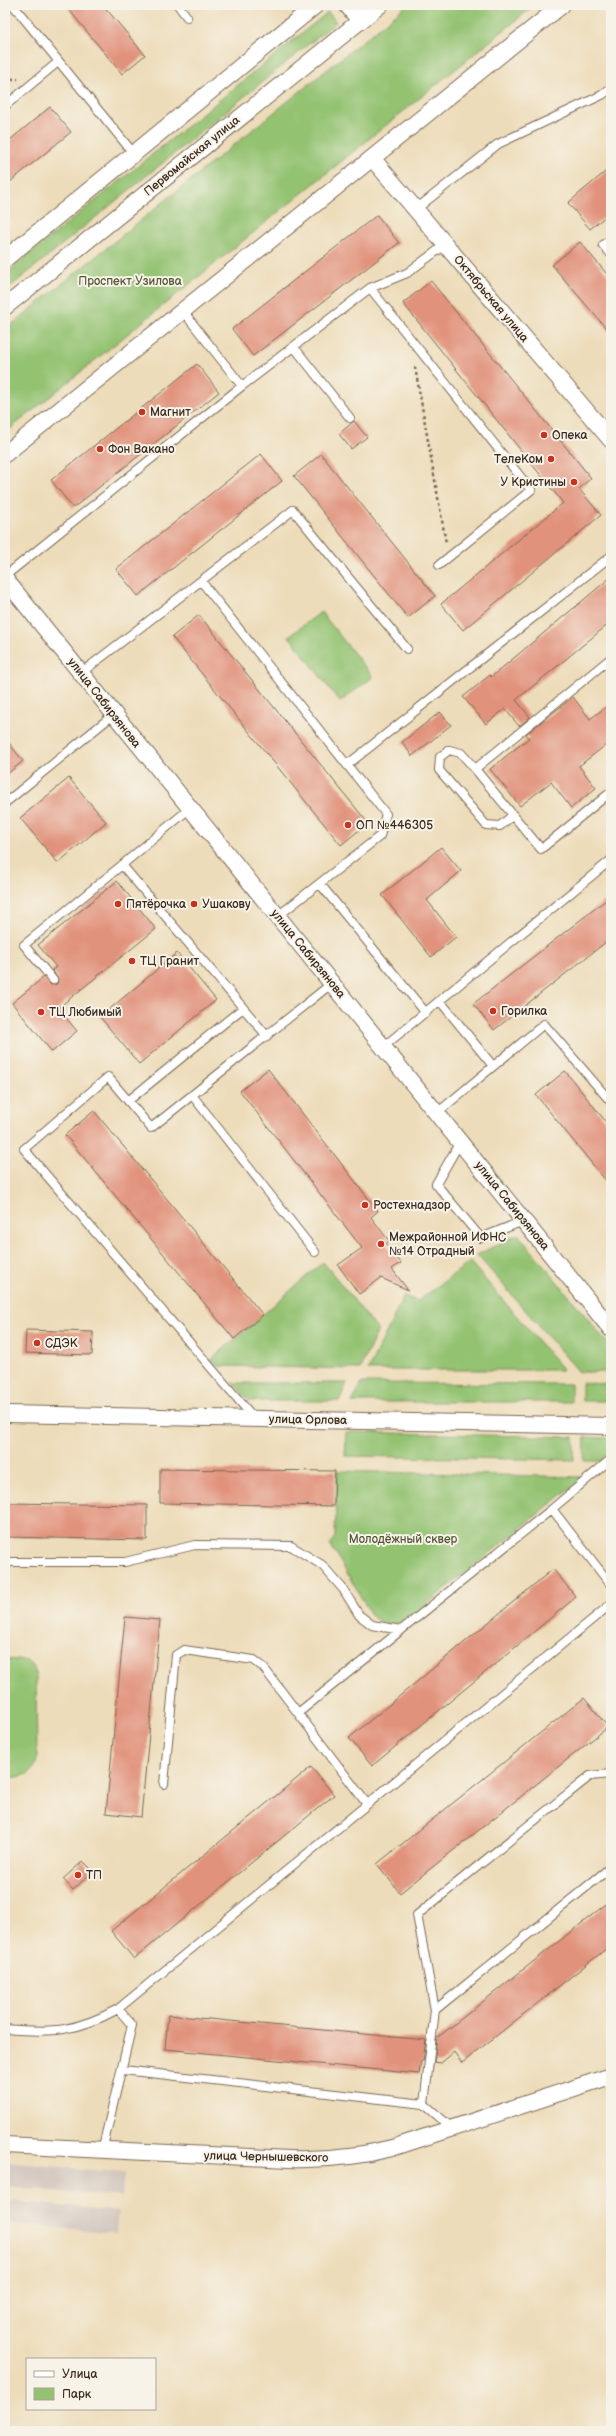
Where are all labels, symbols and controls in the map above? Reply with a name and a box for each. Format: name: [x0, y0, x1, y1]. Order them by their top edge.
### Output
street label: Первомайская улица: [141, 113, 243, 199]
street label: Октябрьская улица: [450, 253, 532, 345]
park label: Проспект Узилова: [78, 274, 182, 289]
place label: Магнит: [150, 405, 191, 420]
marker: Магнит: [137, 407, 147, 417]
place label: Опека: [552, 428, 588, 443]
marker: Опека: [539, 430, 549, 440]
place label: Фон Вакано: [108, 442, 175, 457]
marker: Фон Вакано: [95, 444, 105, 454]
place label: ТелеКом: [494, 452, 543, 467]
marker: ТелеКом: [546, 454, 556, 464]
place label: У Кристины: [500, 475, 566, 490]
marker: У Кристины: [569, 477, 579, 487]
street label: улица Сабирзянова: [64, 655, 144, 751]
place label: ОП №446305: [356, 818, 433, 833]
marker: ОП №446305: [343, 820, 353, 830]
place label: Пятёрочка: [126, 897, 186, 912]
place label: Ушакову: [202, 897, 251, 912]
marker: Пятёрочка: [113, 899, 123, 909]
marker: Ушакову: [189, 899, 199, 909]
street label: улица Сабирзянова: [267, 906, 349, 1002]
place label: ТЦ Гранит: [140, 954, 199, 969]
marker: ТЦ Гранит: [127, 956, 137, 966]
place label: Горилка: [501, 1004, 547, 1019]
place label: ТЦ Любимый: [49, 1005, 122, 1020]
marker: Горилка: [488, 1006, 498, 1016]
marker: ТЦ Любимый: [36, 1007, 46, 1017]
street label: улица Сабирзянова: [471, 1158, 553, 1254]
place label: Ростехнадзор: [373, 1198, 451, 1213]
marker: Ростехнадзор: [360, 1200, 370, 1210]
place label: Межрайонной ИФНС №14 Отрадный: [389, 1230, 506, 1259]
marker: Межрайонной ИФНС №14 Отрадный: [376, 1239, 386, 1249]
place label: СДЭК: [45, 1336, 78, 1351]
marker: СДЭК: [32, 1338, 42, 1348]
street label: улица Орлова: [269, 1412, 347, 1428]
park label: Молодёжный сквер: [349, 1532, 458, 1547]
place label: ТП: [86, 1868, 102, 1883]
marker: ТП: [73, 1870, 83, 1880]
street label: улица Чернышевского: [204, 2148, 328, 2166]
legend: [26, 2358, 156, 2410]
text: Улица: [62, 2367, 98, 2382]
text: Парк: [62, 2387, 92, 2402]

